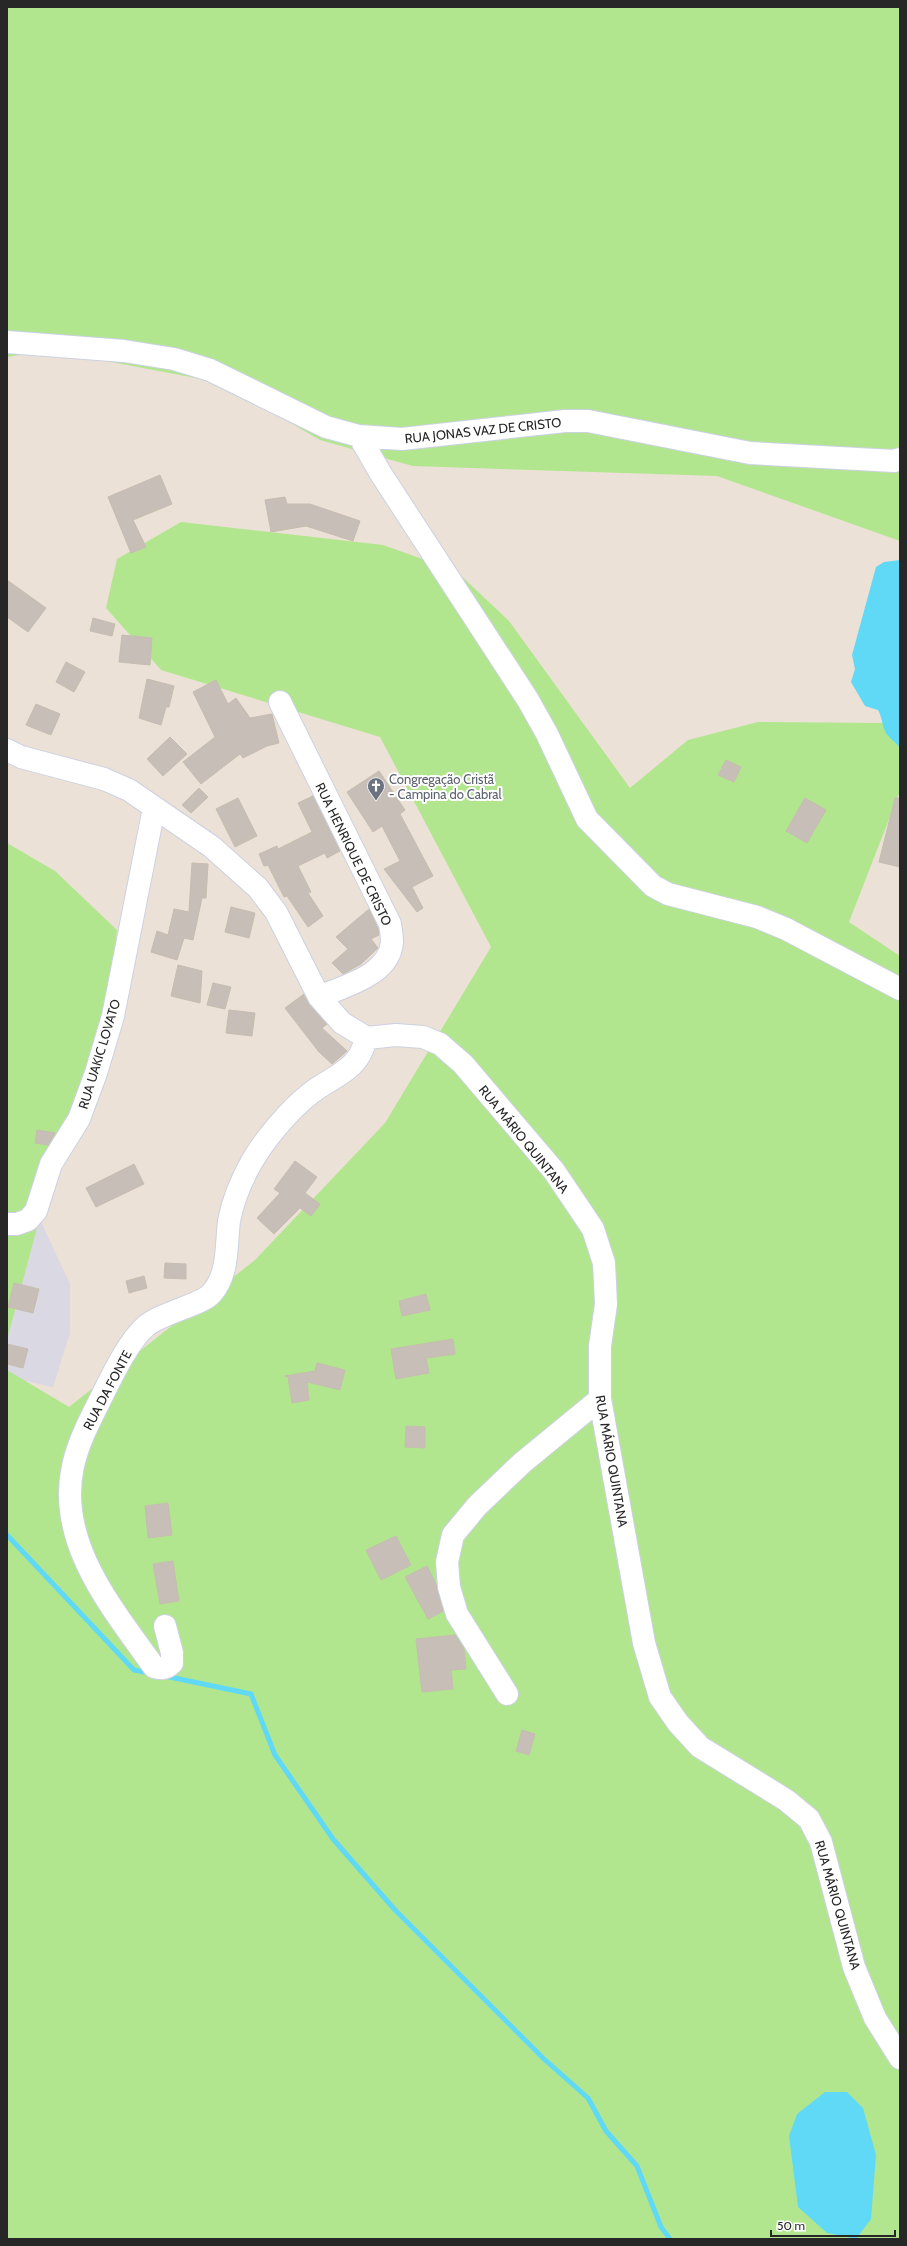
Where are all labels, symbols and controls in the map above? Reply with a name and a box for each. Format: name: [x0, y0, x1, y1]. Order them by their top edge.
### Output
street label: RUA JONAS VAZ DE CRISTO: [404, 414, 562, 446]
place label: Congregação Cristã - Campina do Cabral: [389, 771, 502, 802]
church icon: Congregação Cristã - Campina do Cabral: [366, 776, 386, 801]
street label: RUA HENRIQUE DE CRISTO: [312, 780, 396, 928]
street label: RUA UAKIC LOVATO: [75, 997, 123, 1111]
street label: RUA MÁRIO QUINTANA: [476, 1081, 573, 1196]
street label: RUA DA FONTE: [79, 1347, 135, 1433]
street label: RUA MÁRIO QUINTANA: [592, 1393, 632, 1528]
street label: RUA MÁRIO QUINTANA: [812, 1838, 865, 1972]
scale bar: [771, 2212, 895, 2238]
text: 50 m: [777, 2218, 805, 2233]

